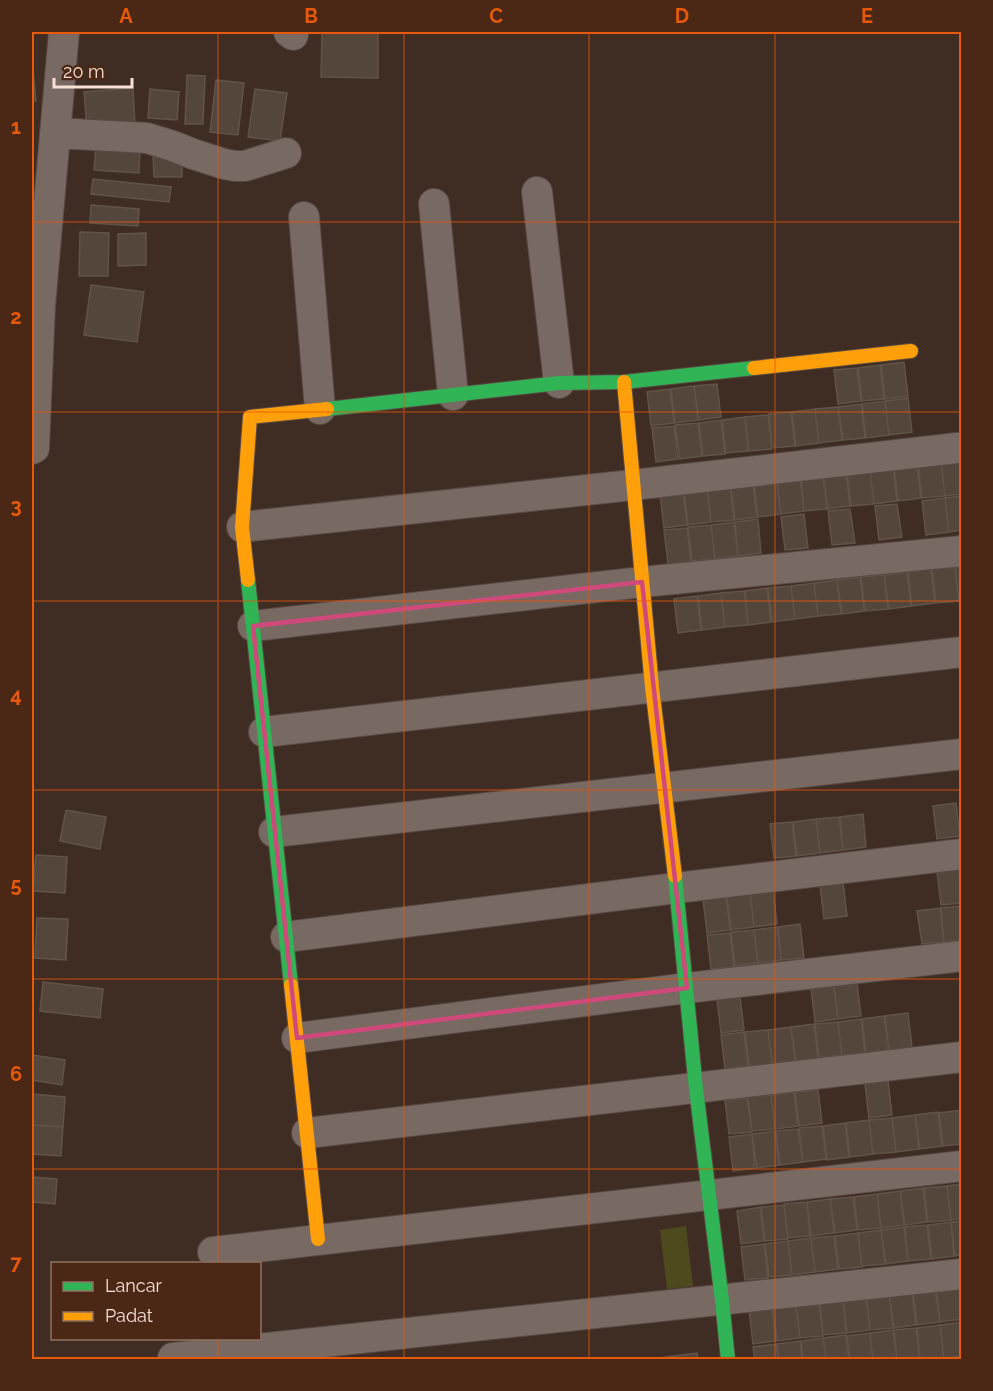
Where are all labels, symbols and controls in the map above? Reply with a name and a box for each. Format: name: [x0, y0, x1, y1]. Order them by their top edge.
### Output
text: A: [119, 4, 133, 28]
text: B: [304, 4, 318, 28]
text: C: [489, 4, 503, 28]
text: D: [675, 4, 689, 28]
text: E: [861, 4, 873, 28]
scale bar: [54, 51, 132, 89]
text: 20 m: [63, 61, 105, 82]
text: 1: [11, 115, 21, 139]
text: 2: [10, 305, 22, 329]
text: 3: [10, 494, 22, 518]
text: 4: [10, 683, 22, 707]
text: 5: [10, 873, 22, 897]
text: 6: [10, 1062, 22, 1086]
text: 7: [10, 1251, 22, 1275]
legend: [51, 1262, 261, 1340]
text: Lancar: [105, 1275, 162, 1296]
text: Padat: [105, 1305, 153, 1326]

